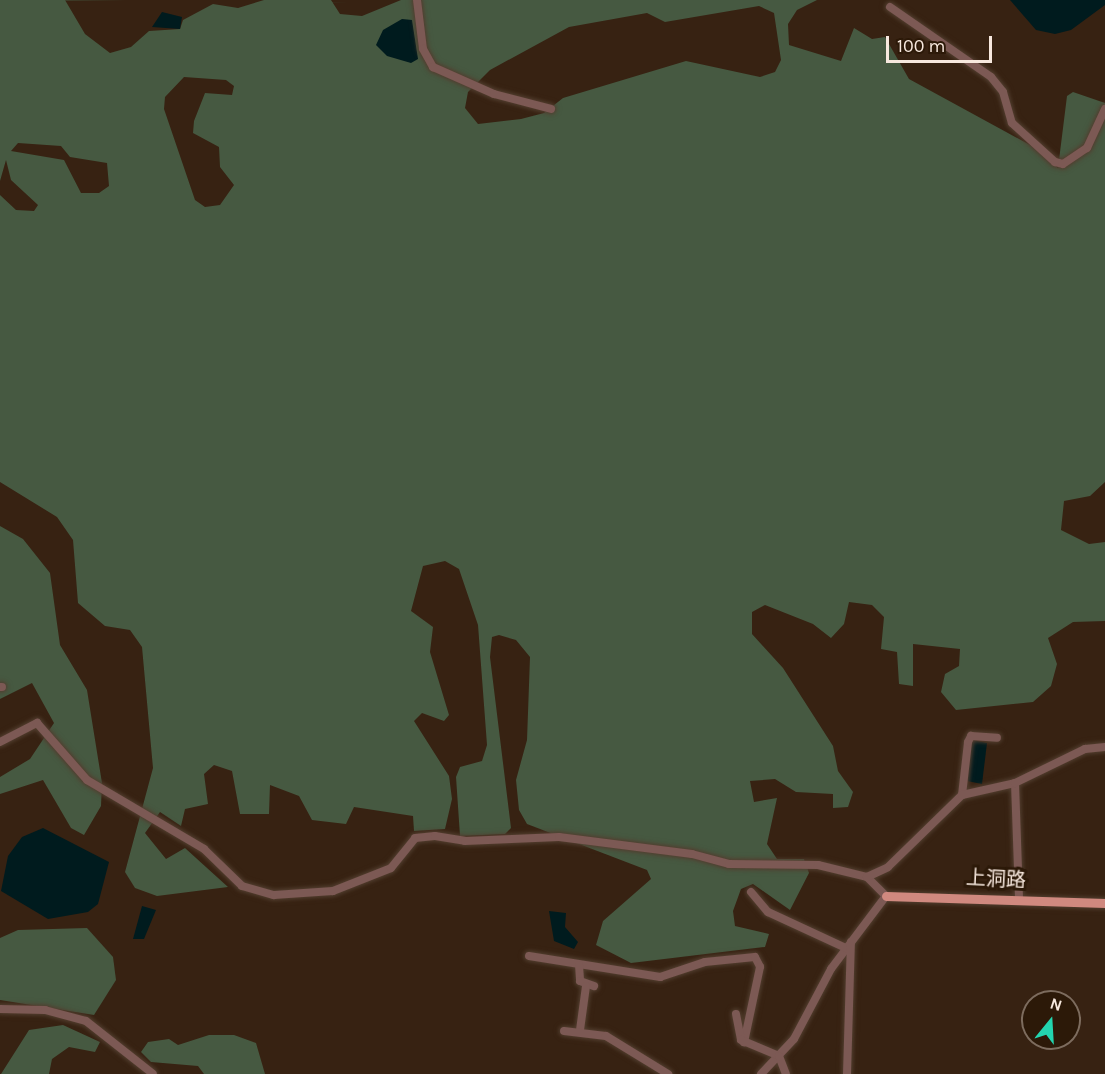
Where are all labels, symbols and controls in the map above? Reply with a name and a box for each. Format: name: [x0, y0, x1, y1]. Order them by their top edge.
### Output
scale bar: [889, 24, 996, 62]
text: 100 m: [897, 35, 945, 57]
street label: 上洞路: [965, 865, 1027, 893]
north arrow: [1021, 990, 1081, 1050]
text: N: [1048, 993, 1064, 1015]

